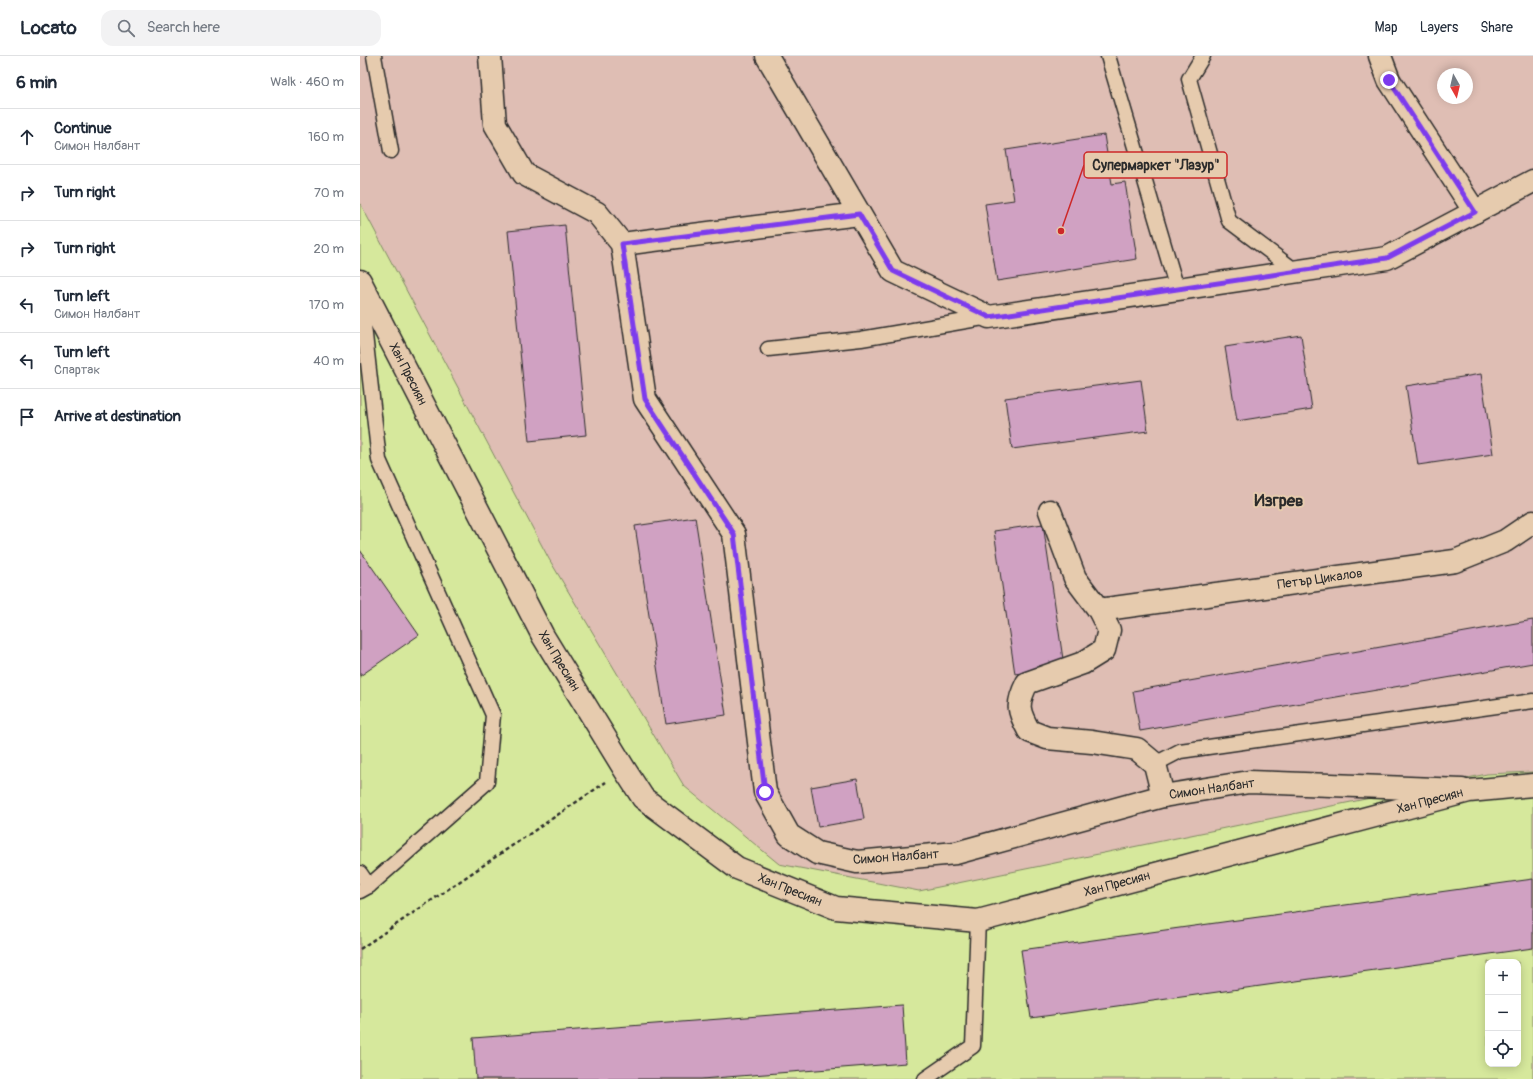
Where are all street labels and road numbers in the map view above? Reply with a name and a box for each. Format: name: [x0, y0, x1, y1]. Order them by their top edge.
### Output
street label: Хан Пресиян: [386, 340, 430, 408]
street label: Петър Цикалов: [1276, 565, 1364, 593]
street label: Хан Пресиян: [535, 628, 583, 694]
street label: Симон Налбант: [1168, 775, 1256, 803]
street label: Хан Пресиян: [1395, 785, 1465, 817]
street label: Симон Налбант: [852, 846, 940, 868]
street label: Хан Пресиян: [1082, 868, 1152, 900]
street label: Хан Пресиян: [756, 870, 824, 910]

